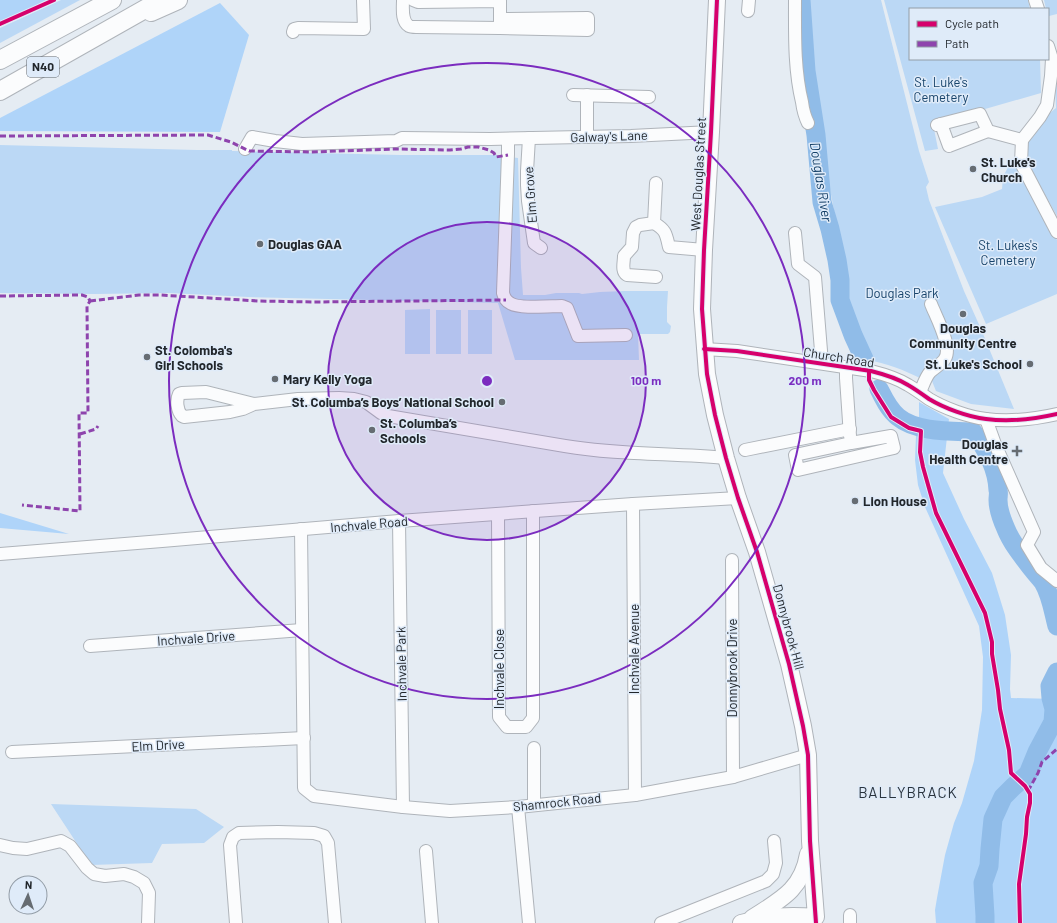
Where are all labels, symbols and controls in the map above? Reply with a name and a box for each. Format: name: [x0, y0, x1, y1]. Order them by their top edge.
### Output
legend: [909, 8, 1049, 60]
text: Cycle path: [945, 16, 999, 30]
text: Path: [945, 36, 969, 50]
road number: N40: [27, 57, 59, 77]
park label: St. Luke's Cemetery: [914, 74, 968, 105]
street label: West Douglas Street: [687, 117, 709, 231]
street label: Galway's Lane: [570, 127, 648, 145]
water label: Douglas River: [807, 141, 836, 224]
place label: St. Luke's Church: [981, 154, 1036, 185]
marker: St. Luke's Church: [968, 164, 978, 174]
street label: Elm Grove: [520, 166, 540, 224]
place label: Douglas GAA: [268, 236, 342, 252]
park label: St. Lukes's Cemetery: [978, 237, 1038, 268]
marker: Douglas GAA: [255, 239, 265, 249]
park label: Douglas Park: [865, 285, 939, 301]
marker: Douglas Community Centre: [958, 309, 968, 319]
place label: Douglas Community Centre: [909, 320, 1017, 351]
place label: St. Colomba's Girl Schools: [155, 342, 233, 373]
street label: Church Road: [802, 343, 876, 371]
marker: St. Colomba's Girl Schools: [142, 352, 152, 362]
place label: St. Luke's School: [925, 356, 1022, 372]
marker: St. Luke's School: [1025, 359, 1035, 369]
place label: Mary Kelly Yoga: [283, 371, 372, 387]
text: 100 m: [631, 373, 661, 387]
text: 200 m: [789, 373, 821, 387]
marker: Mary Kelly Yoga: [270, 374, 280, 384]
centre of rings: [480, 374, 494, 388]
place label: St. Columba’s Boys’ National School: [292, 394, 494, 410]
marker: St. Columba’s Boys’ National School: [497, 397, 507, 407]
place label: St. Columba’s Schools: [380, 415, 458, 446]
marker: St. Columba’s Schools: [367, 425, 377, 435]
place label: Douglas Health Centre: [929, 436, 1008, 467]
marker: Douglas Health Centre: [1011, 445, 1023, 457]
place label: Lion House: [863, 493, 927, 509]
marker: Lion House: [850, 496, 860, 506]
street label: Inchvale Road: [330, 513, 408, 535]
street label: Donnybrook Hill: [770, 582, 808, 672]
street label: Inchvale Avenue: [626, 604, 642, 694]
street label: Donnybrook Drive: [724, 618, 740, 718]
street label: Inchvale Park: [392, 626, 410, 701]
street label: Inchvale Drive: [156, 627, 236, 649]
street label: Inchvale Close: [491, 629, 507, 709]
street label: Elm Drive: [131, 736, 185, 754]
district label: BALLYBRACK: [858, 783, 958, 801]
street label: Shamrock Road: [512, 789, 602, 815]
north arrow: [8, 875, 48, 915]
text: N: [25, 878, 33, 891]

